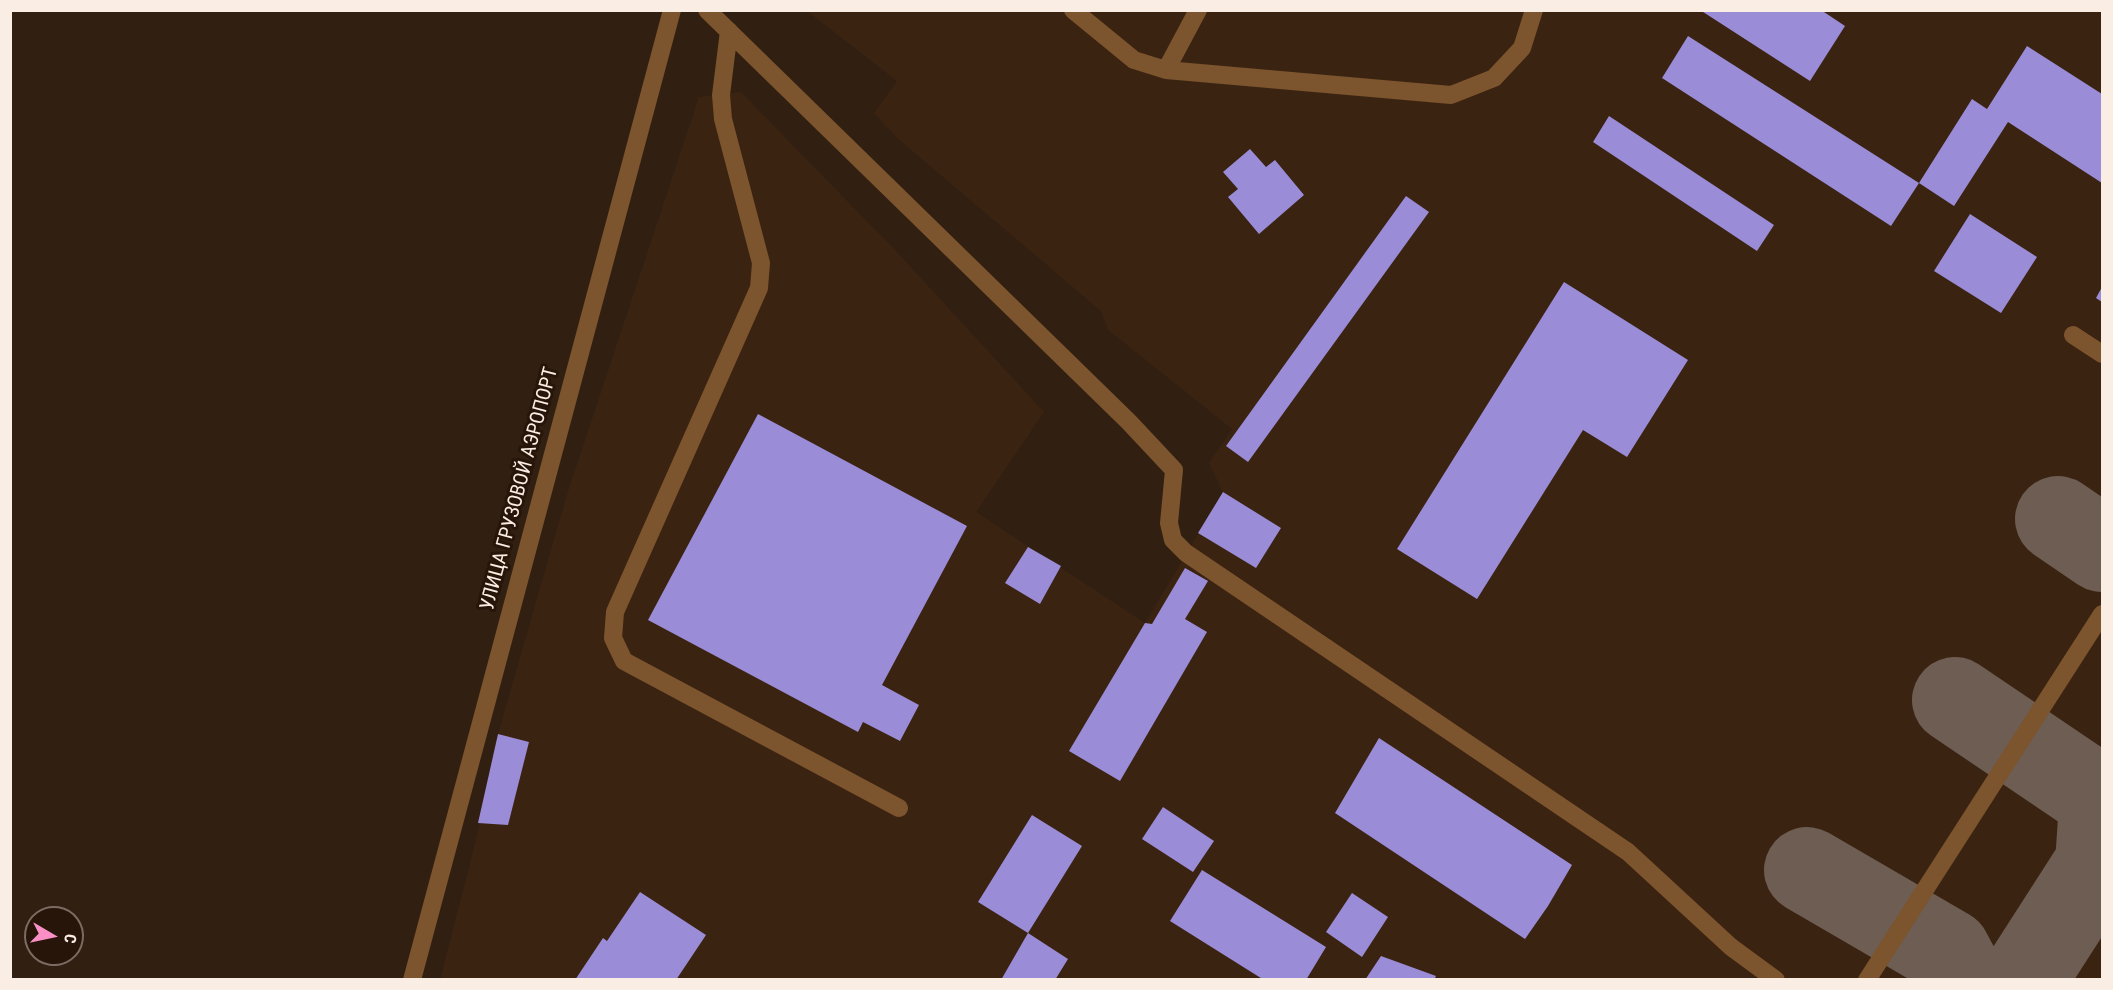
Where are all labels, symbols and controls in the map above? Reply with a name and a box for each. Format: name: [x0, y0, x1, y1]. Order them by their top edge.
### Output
street label: УЛИЦА ГРУЗОВОЙ АЭРОПОРТ: [476, 365, 564, 613]
north arrow: [24, 906, 84, 966]
text: С: [60, 933, 80, 945]

